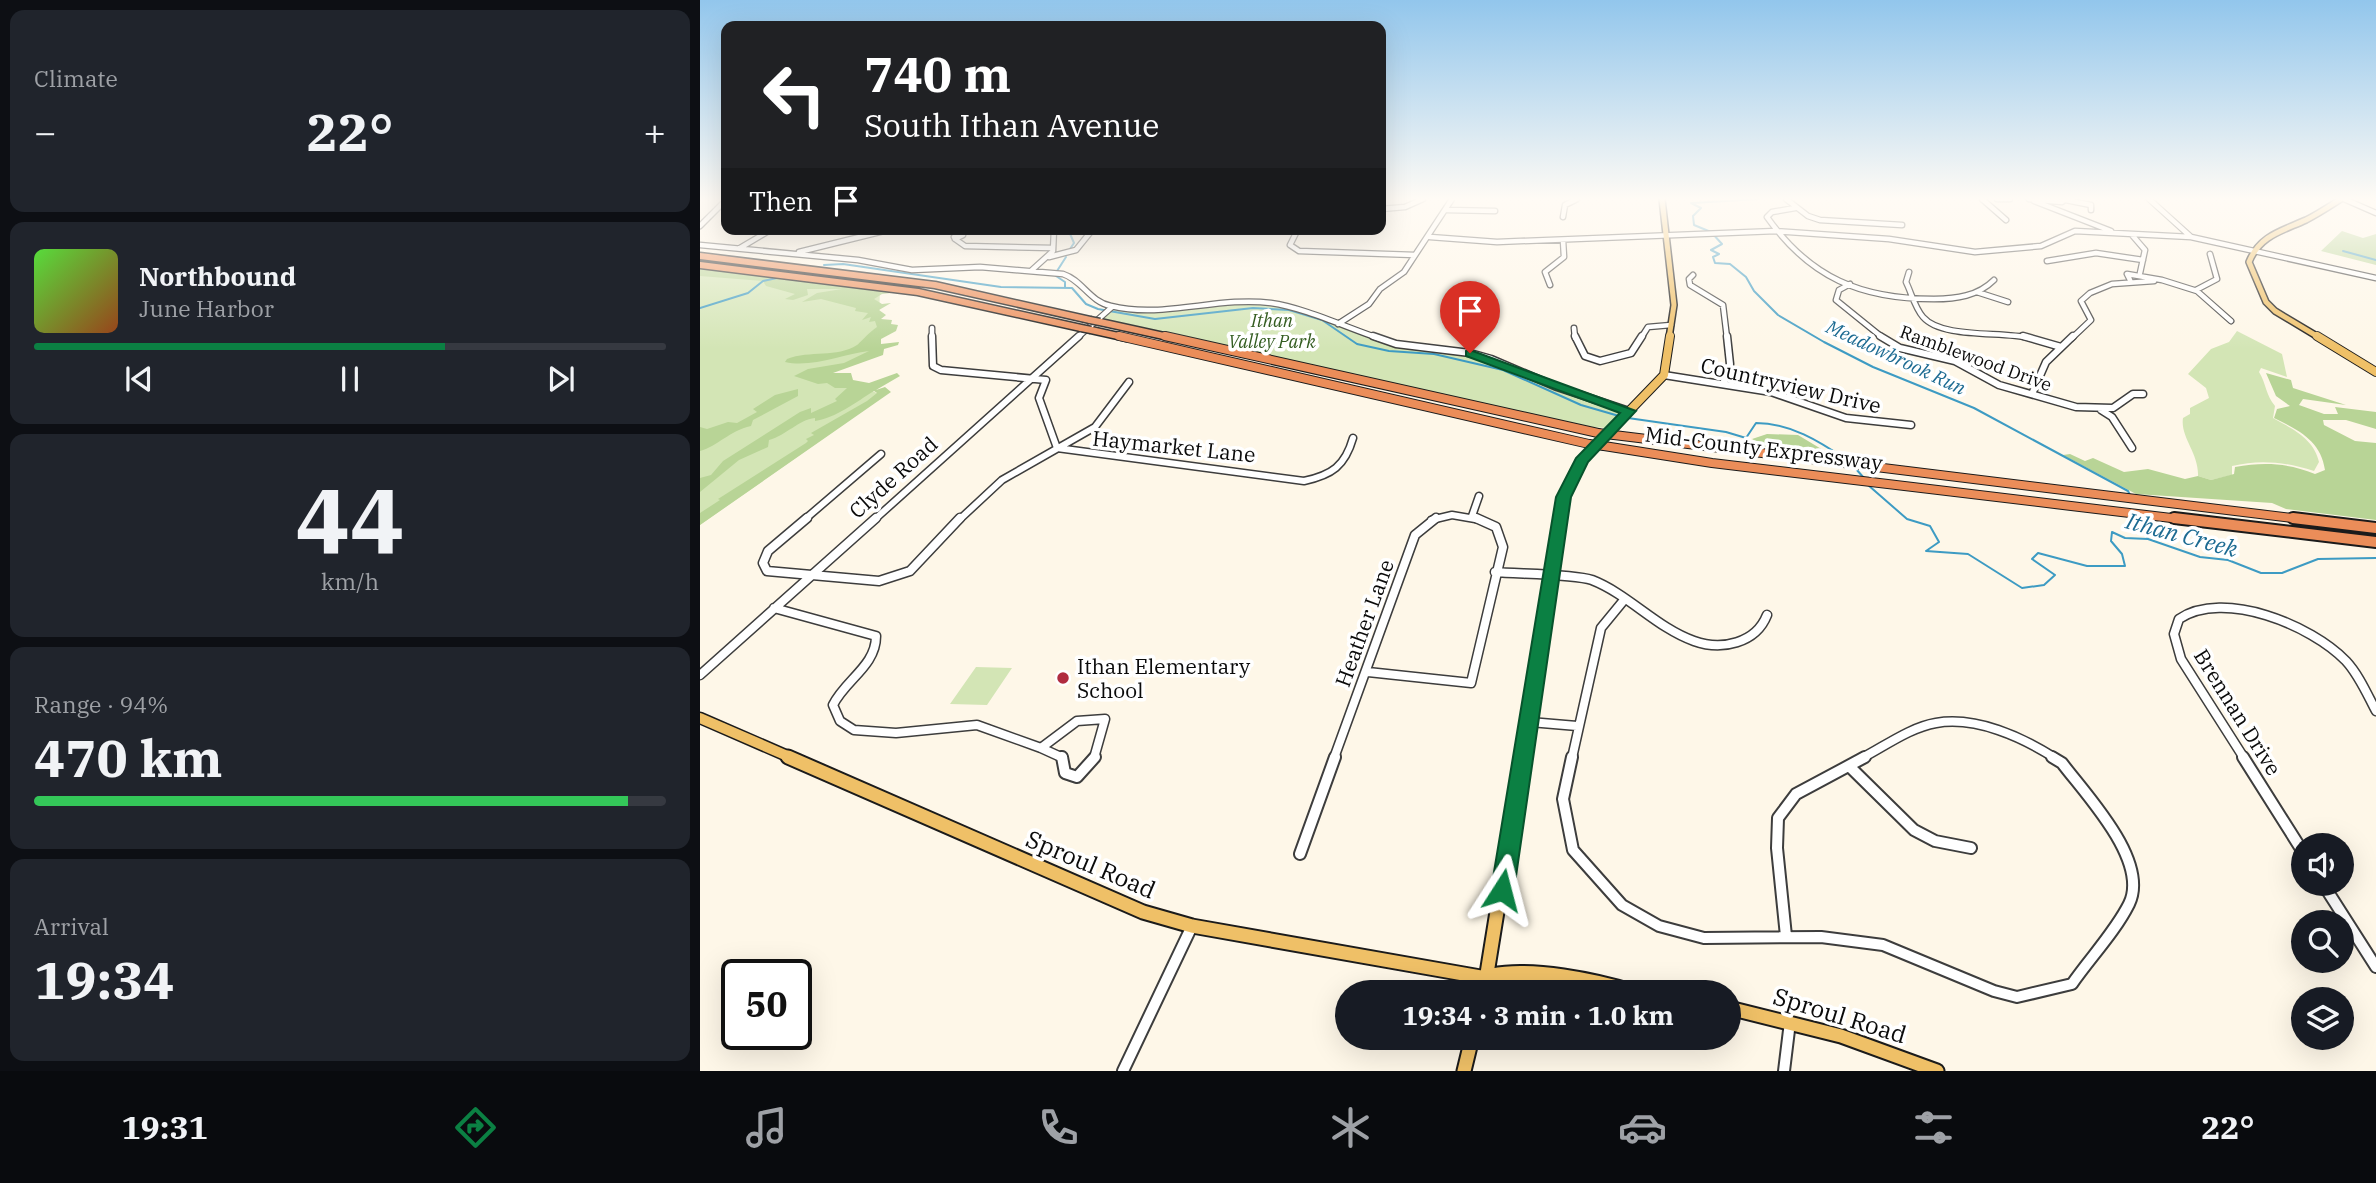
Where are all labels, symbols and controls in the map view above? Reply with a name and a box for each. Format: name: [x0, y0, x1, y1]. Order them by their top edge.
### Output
text: 740 m: [864, 42, 1011, 105]
icon: left: [749, 49, 840, 140]
text: Climate: [34, 63, 118, 93]
text: 22°: [307, 98, 393, 165]
text: South Ithan Avenue: [864, 104, 1160, 146]
text: −: [34, 107, 57, 156]
text: +: [643, 107, 666, 156]
icon: arrive: [827, 182, 865, 220]
text: Then: [749, 184, 813, 218]
text: Northbound: [139, 259, 296, 293]
pin: [1440, 281, 1500, 353]
icon: arrive: [1451, 292, 1489, 330]
text: June Harbor: [139, 293, 274, 323]
park label: Ithan Valley Park: [1228, 309, 1316, 353]
water label: Meadowbrook Run: [1822, 314, 1970, 400]
street label: Ramblewood Drive: [1897, 320, 2055, 396]
street label: Countryview Drive: [1698, 351, 1884, 419]
icon: previous: [120, 360, 158, 398]
icon: pause: [331, 360, 369, 398]
icon: next: [542, 360, 580, 398]
street label: Mid-County Expressway: [1644, 420, 1885, 477]
street label: Haymarket Lane: [1091, 424, 1257, 468]
street label: Clyde Road: [843, 430, 943, 524]
text: 44: [295, 461, 405, 579]
water label: Ithan Creek: [2122, 504, 2242, 564]
street label: Heather Lane: [1328, 555, 1400, 691]
text: km/h: [321, 566, 379, 596]
street label: Brennan Drive: [2188, 643, 2288, 781]
place label: Ithan Elementary School: [1077, 652, 1251, 704]
marker: Ithan Elementary School: [1055, 670, 1071, 686]
text: Range · 94%: [34, 689, 168, 719]
text: 470 km: [34, 724, 223, 791]
street label: Sproul Road: [1021, 822, 1161, 906]
map controls: [2291, 833, 2354, 1050]
button: sound: [2291, 833, 2354, 896]
position arrow: [1465, 853, 1539, 927]
button: search: [2291, 910, 2354, 973]
text: Arrival: [34, 911, 109, 941]
text: 19:34: [34, 946, 175, 1013]
speed limit sign: 50: [721, 959, 812, 1050]
street label: Sproul Road: [1769, 980, 1911, 1050]
button: layers: [2291, 987, 2354, 1050]
text: 19:34 · 3 min · 1.0 km: [1402, 998, 1674, 1032]
icon: directions: [451, 1103, 500, 1152]
icon: music: [742, 1103, 791, 1152]
icon: phone: [1034, 1103, 1083, 1152]
icon: climate: [1326, 1103, 1375, 1152]
icon: car: [1618, 1103, 1667, 1152]
icon: filters: [1909, 1103, 1958, 1152]
text: 19:31: [121, 1106, 208, 1148]
text: 22°: [2201, 1106, 2255, 1148]

